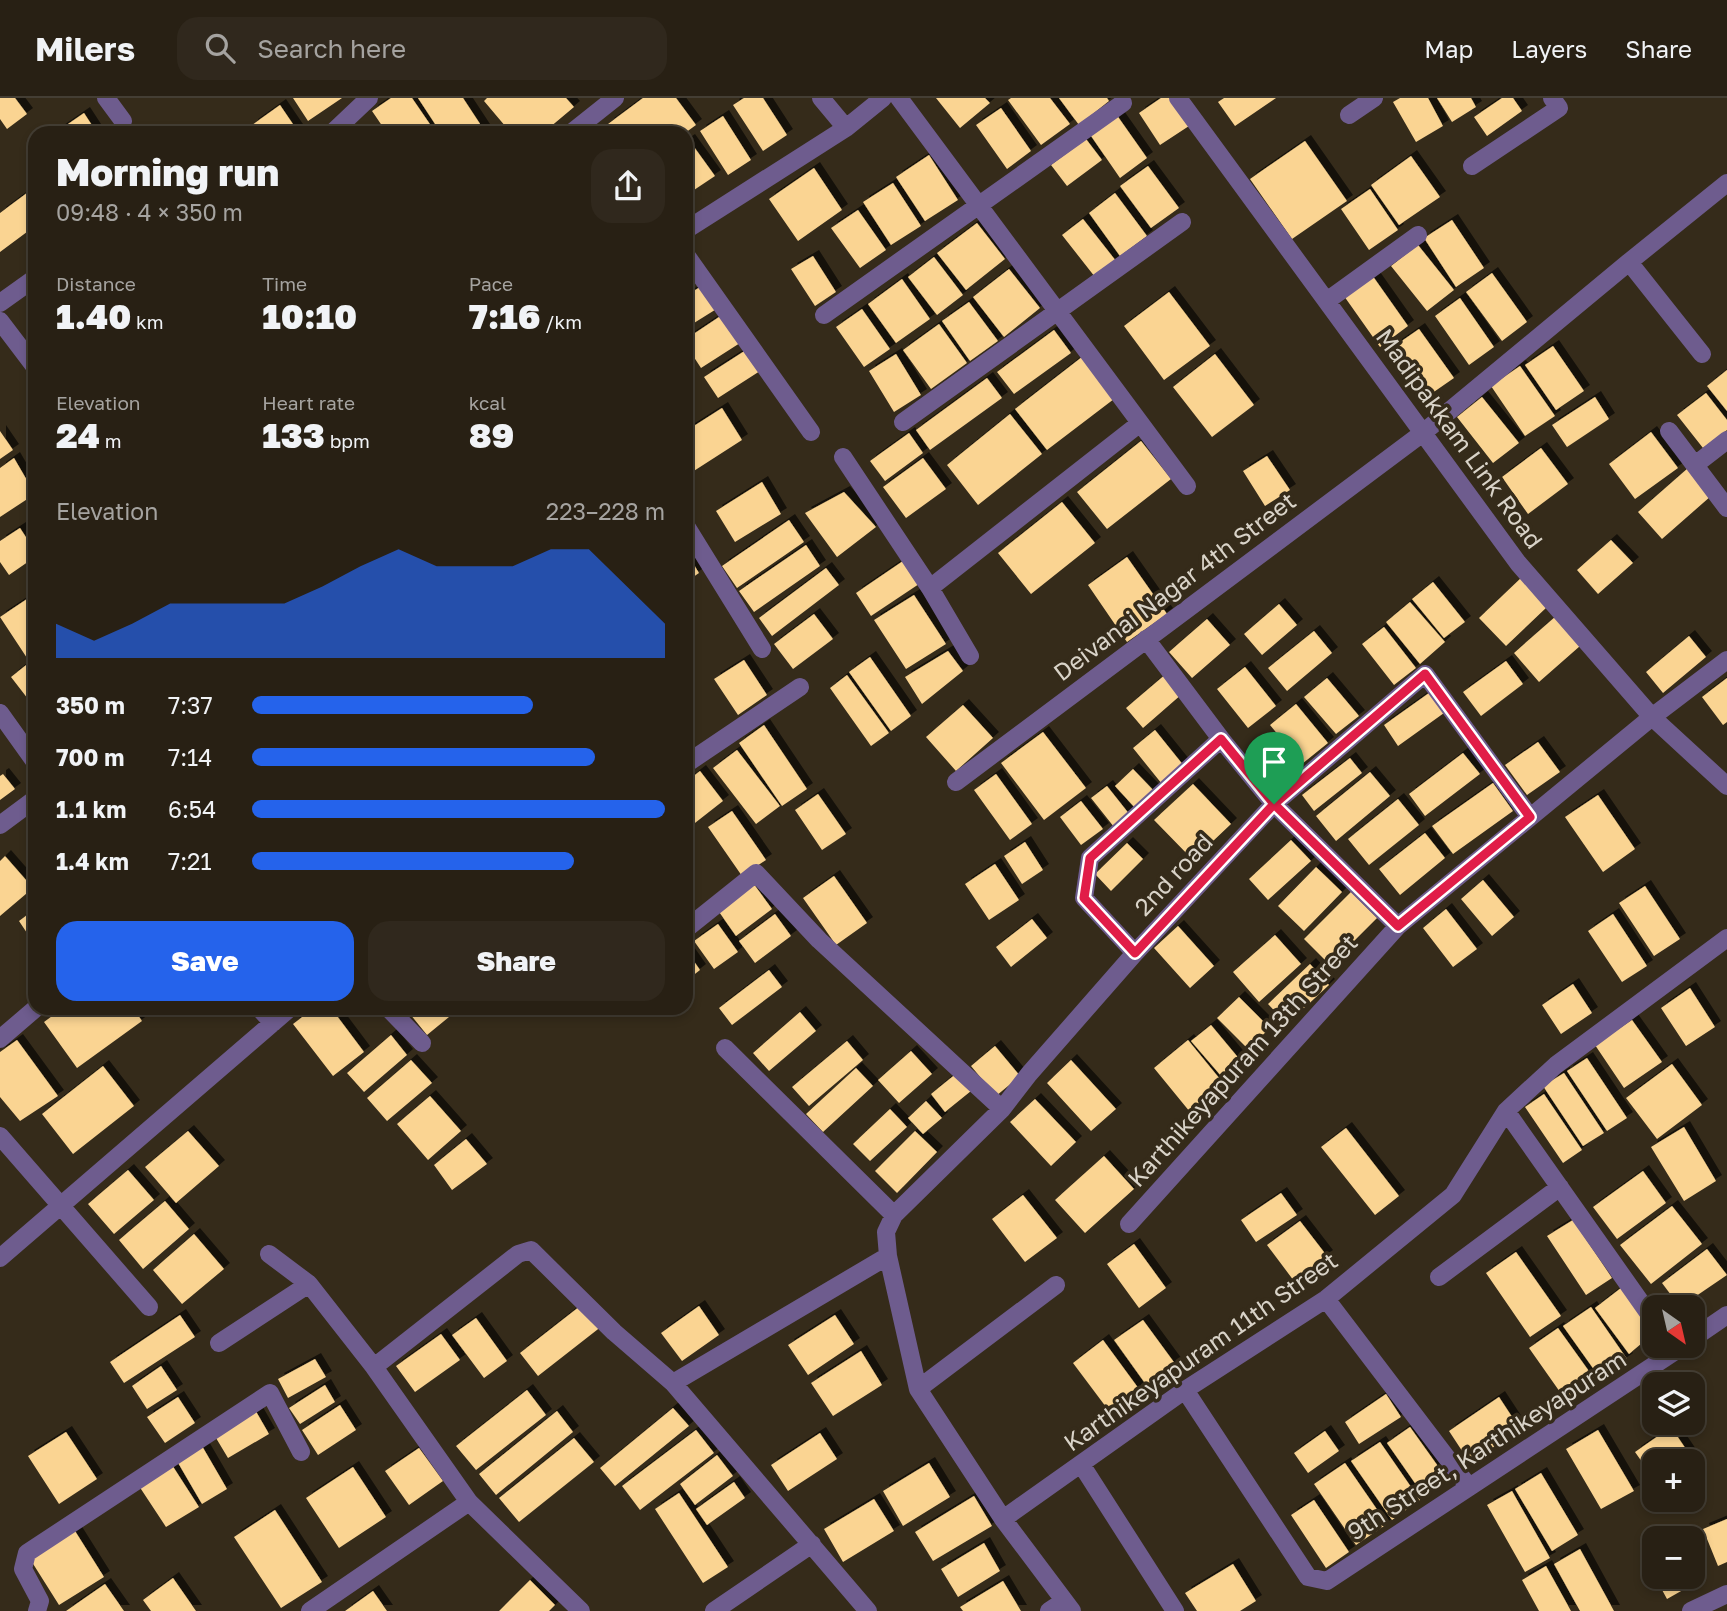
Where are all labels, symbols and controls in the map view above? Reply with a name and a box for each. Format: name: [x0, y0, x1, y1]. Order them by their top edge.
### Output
search box: [177, 17, 667, 80]
text: Milers: [35, 29, 135, 68]
icon: search: [201, 29, 239, 67]
text: Search here: [257, 33, 406, 64]
text: Map: [1424, 34, 1473, 63]
text: Layers: [1511, 34, 1587, 63]
text: Share: [1625, 34, 1692, 63]
text: Morning run: [56, 149, 279, 194]
button: share: [591, 149, 665, 223]
text: 09:48 · 4 × 350 m: [56, 198, 243, 226]
text: Distance: [56, 272, 136, 295]
text: Time: [262, 272, 307, 295]
text: Pace: [469, 272, 513, 295]
text: 1.40: [56, 295, 131, 337]
text: 10:10: [262, 295, 357, 337]
text: 7:16: [469, 295, 541, 337]
text: km: [131, 310, 164, 333]
text: /km: [541, 310, 582, 333]
street label: Madipakkam Link Road: [1371, 323, 1550, 554]
text: Elevation: [56, 391, 141, 414]
text: Heart rate: [262, 391, 355, 414]
text: kcal: [469, 391, 506, 414]
text: 24: [56, 414, 100, 456]
text: 133: [262, 414, 325, 456]
text: 89: [469, 414, 514, 456]
text: m: [100, 429, 122, 452]
text: bpm: [325, 429, 370, 452]
street label: Deivanai Nagar 4th Street: [1047, 485, 1301, 686]
text: Elevation: [56, 497, 158, 525]
text: 223–228 m: [546, 497, 665, 525]
text: 350 m: [56, 691, 125, 719]
text: 7:37: [168, 691, 213, 719]
pin: [1244, 732, 1304, 804]
text: 700 m: [56, 743, 124, 771]
text: 7:14: [168, 743, 212, 771]
icon: arrive: [1255, 743, 1293, 781]
text: 1.1 km: [56, 795, 126, 823]
text: 6:54: [168, 795, 216, 823]
street label: 2nd road: [1128, 827, 1218, 921]
text: 1.4 km: [56, 847, 129, 875]
text: 7:21: [168, 847, 212, 875]
button: Save: [56, 921, 354, 1001]
button: Share: [368, 921, 665, 1001]
street label: Karthikeyapuram 13th Street: [1121, 928, 1363, 1192]
street label: Karthikeyapuram 11th Street: [1058, 1245, 1342, 1456]
north arrow: [1642, 1295, 1704, 1358]
map controls: [1642, 1295, 1705, 1589]
street label: 9th Street, Karthikeyapuram: [1341, 1344, 1631, 1546]
button: layers: [1642, 1372, 1705, 1435]
button: +: [1642, 1449, 1705, 1512]
button: −: [1642, 1526, 1705, 1589]

